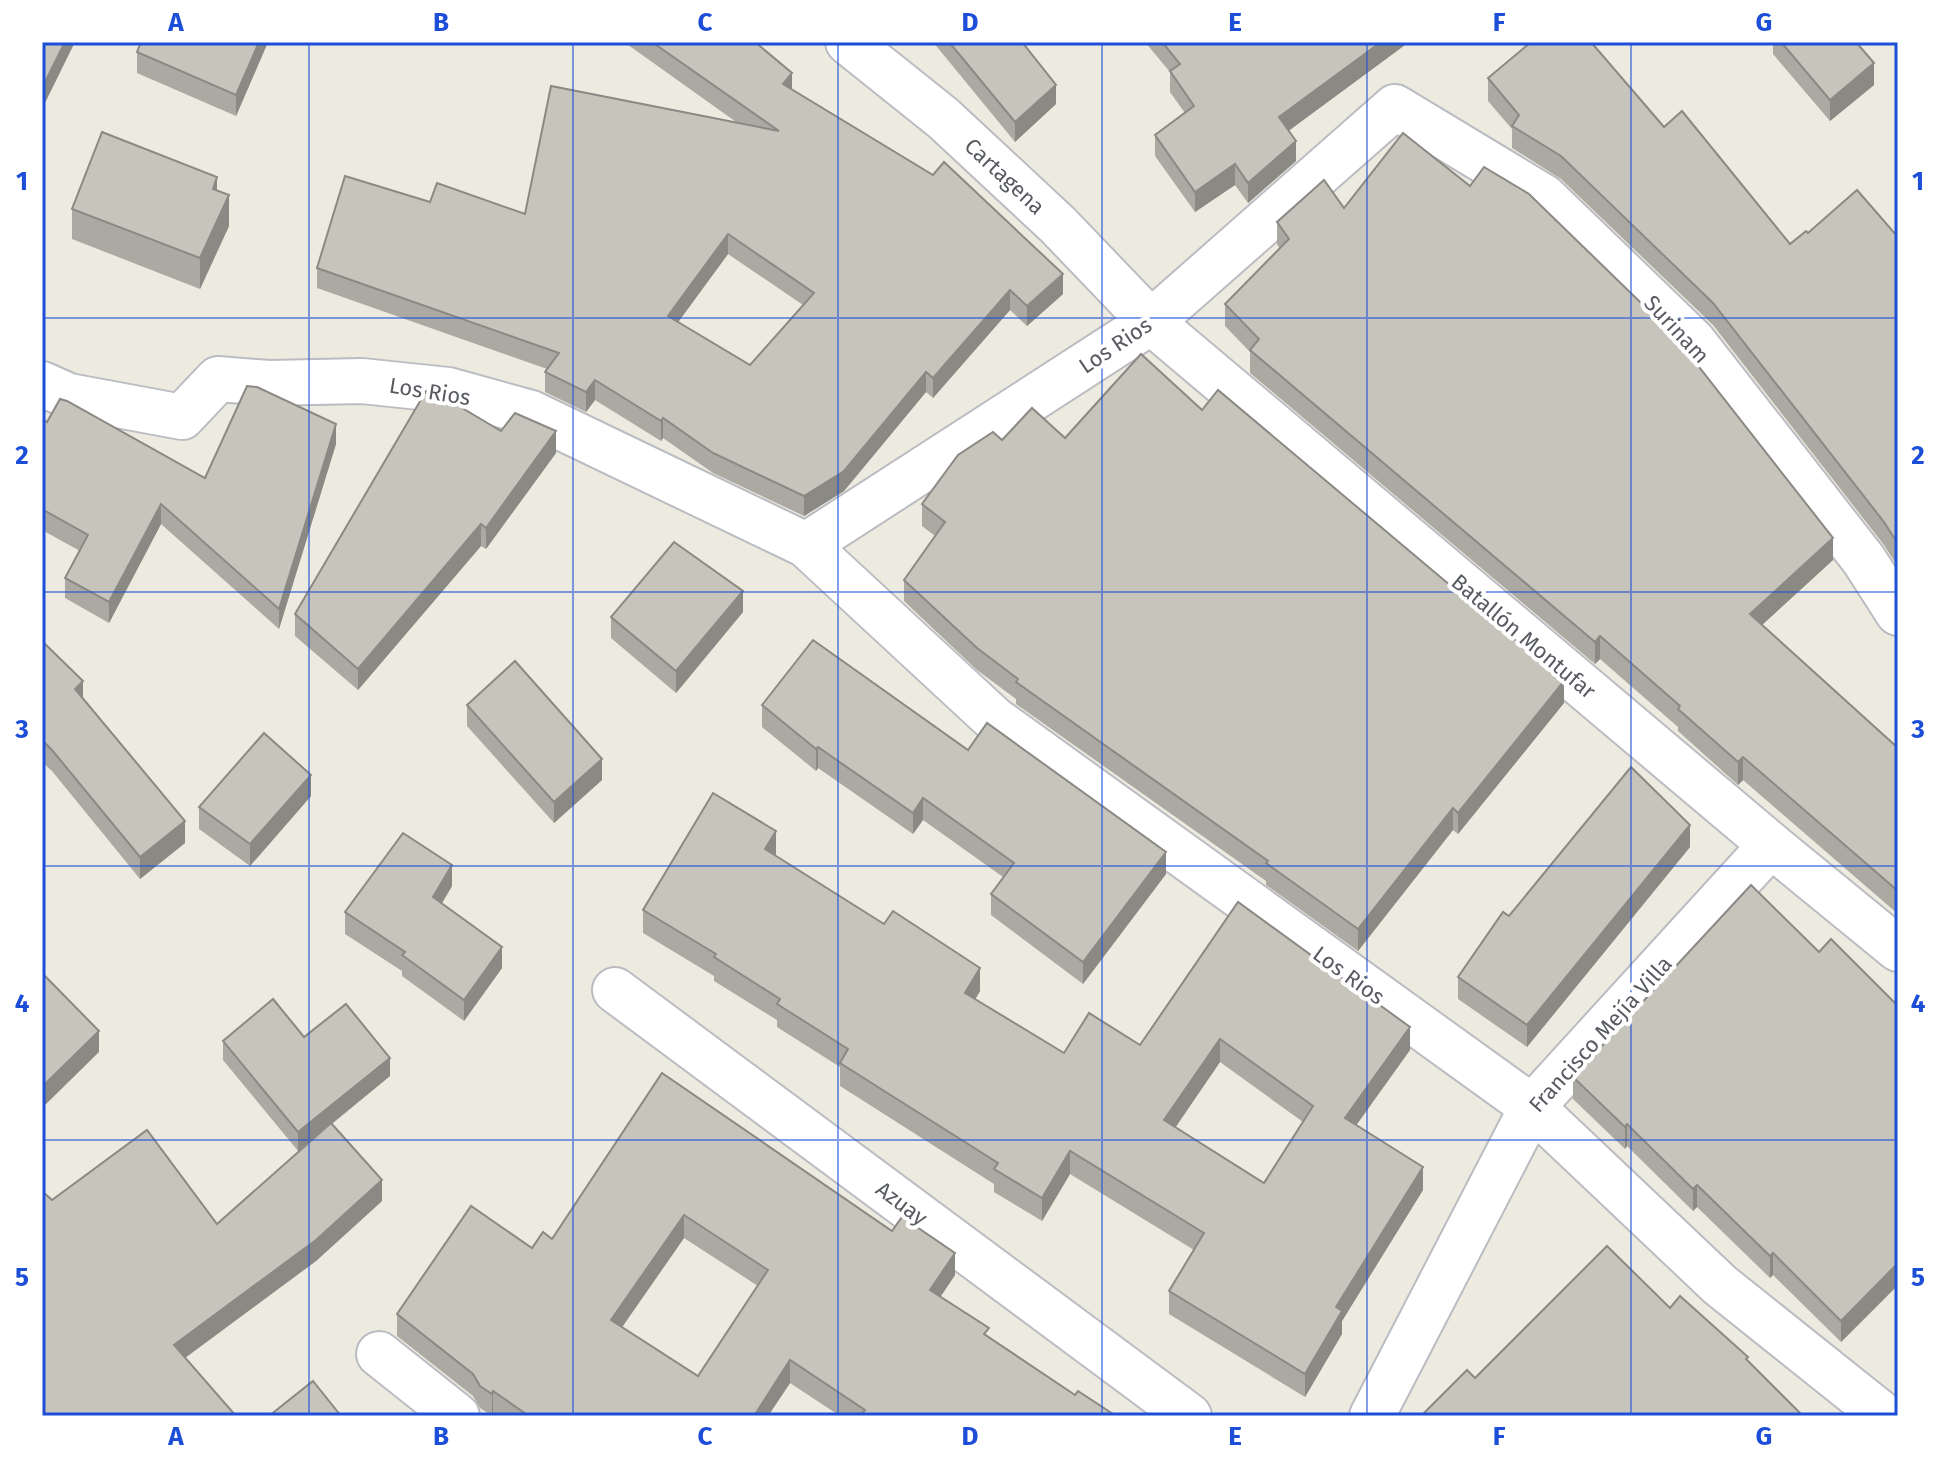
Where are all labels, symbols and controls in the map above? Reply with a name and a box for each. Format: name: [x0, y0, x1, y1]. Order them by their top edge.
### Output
text: A: [167, 7, 184, 38]
text: B: [433, 7, 449, 38]
text: C: [698, 7, 713, 38]
text: D: [962, 7, 979, 38]
text: E: [1228, 7, 1242, 38]
text: F: [1493, 7, 1506, 38]
text: G: [1756, 7, 1772, 38]
street label: Cartagena: [959, 132, 1050, 220]
text: 1: [16, 166, 28, 197]
text: 1: [1912, 166, 1924, 197]
street label: Surinam: [1638, 290, 1715, 369]
street label: Los Rios: [1074, 311, 1157, 380]
street label: Los Rios: [387, 372, 473, 411]
text: 2: [15, 440, 29, 471]
text: 2: [1911, 440, 1925, 471]
street label: Batallón Montufar: [1446, 568, 1602, 705]
text: 3: [14, 714, 29, 745]
text: 3: [1910, 714, 1925, 745]
street label: Los Rios: [1308, 940, 1390, 1010]
street label: Francisco Mejía Villa: [1523, 951, 1678, 1118]
text: 4: [15, 988, 30, 1019]
text: 4: [1911, 988, 1926, 1019]
street label: Azuay: [871, 1175, 933, 1232]
text: 5: [15, 1262, 29, 1293]
text: 5: [1911, 1262, 1925, 1293]
text: A: [167, 1421, 184, 1452]
text: B: [433, 1421, 449, 1452]
text: C: [698, 1421, 713, 1452]
text: D: [962, 1421, 979, 1452]
text: E: [1228, 1421, 1242, 1452]
text: F: [1493, 1421, 1506, 1452]
text: G: [1756, 1421, 1772, 1452]

